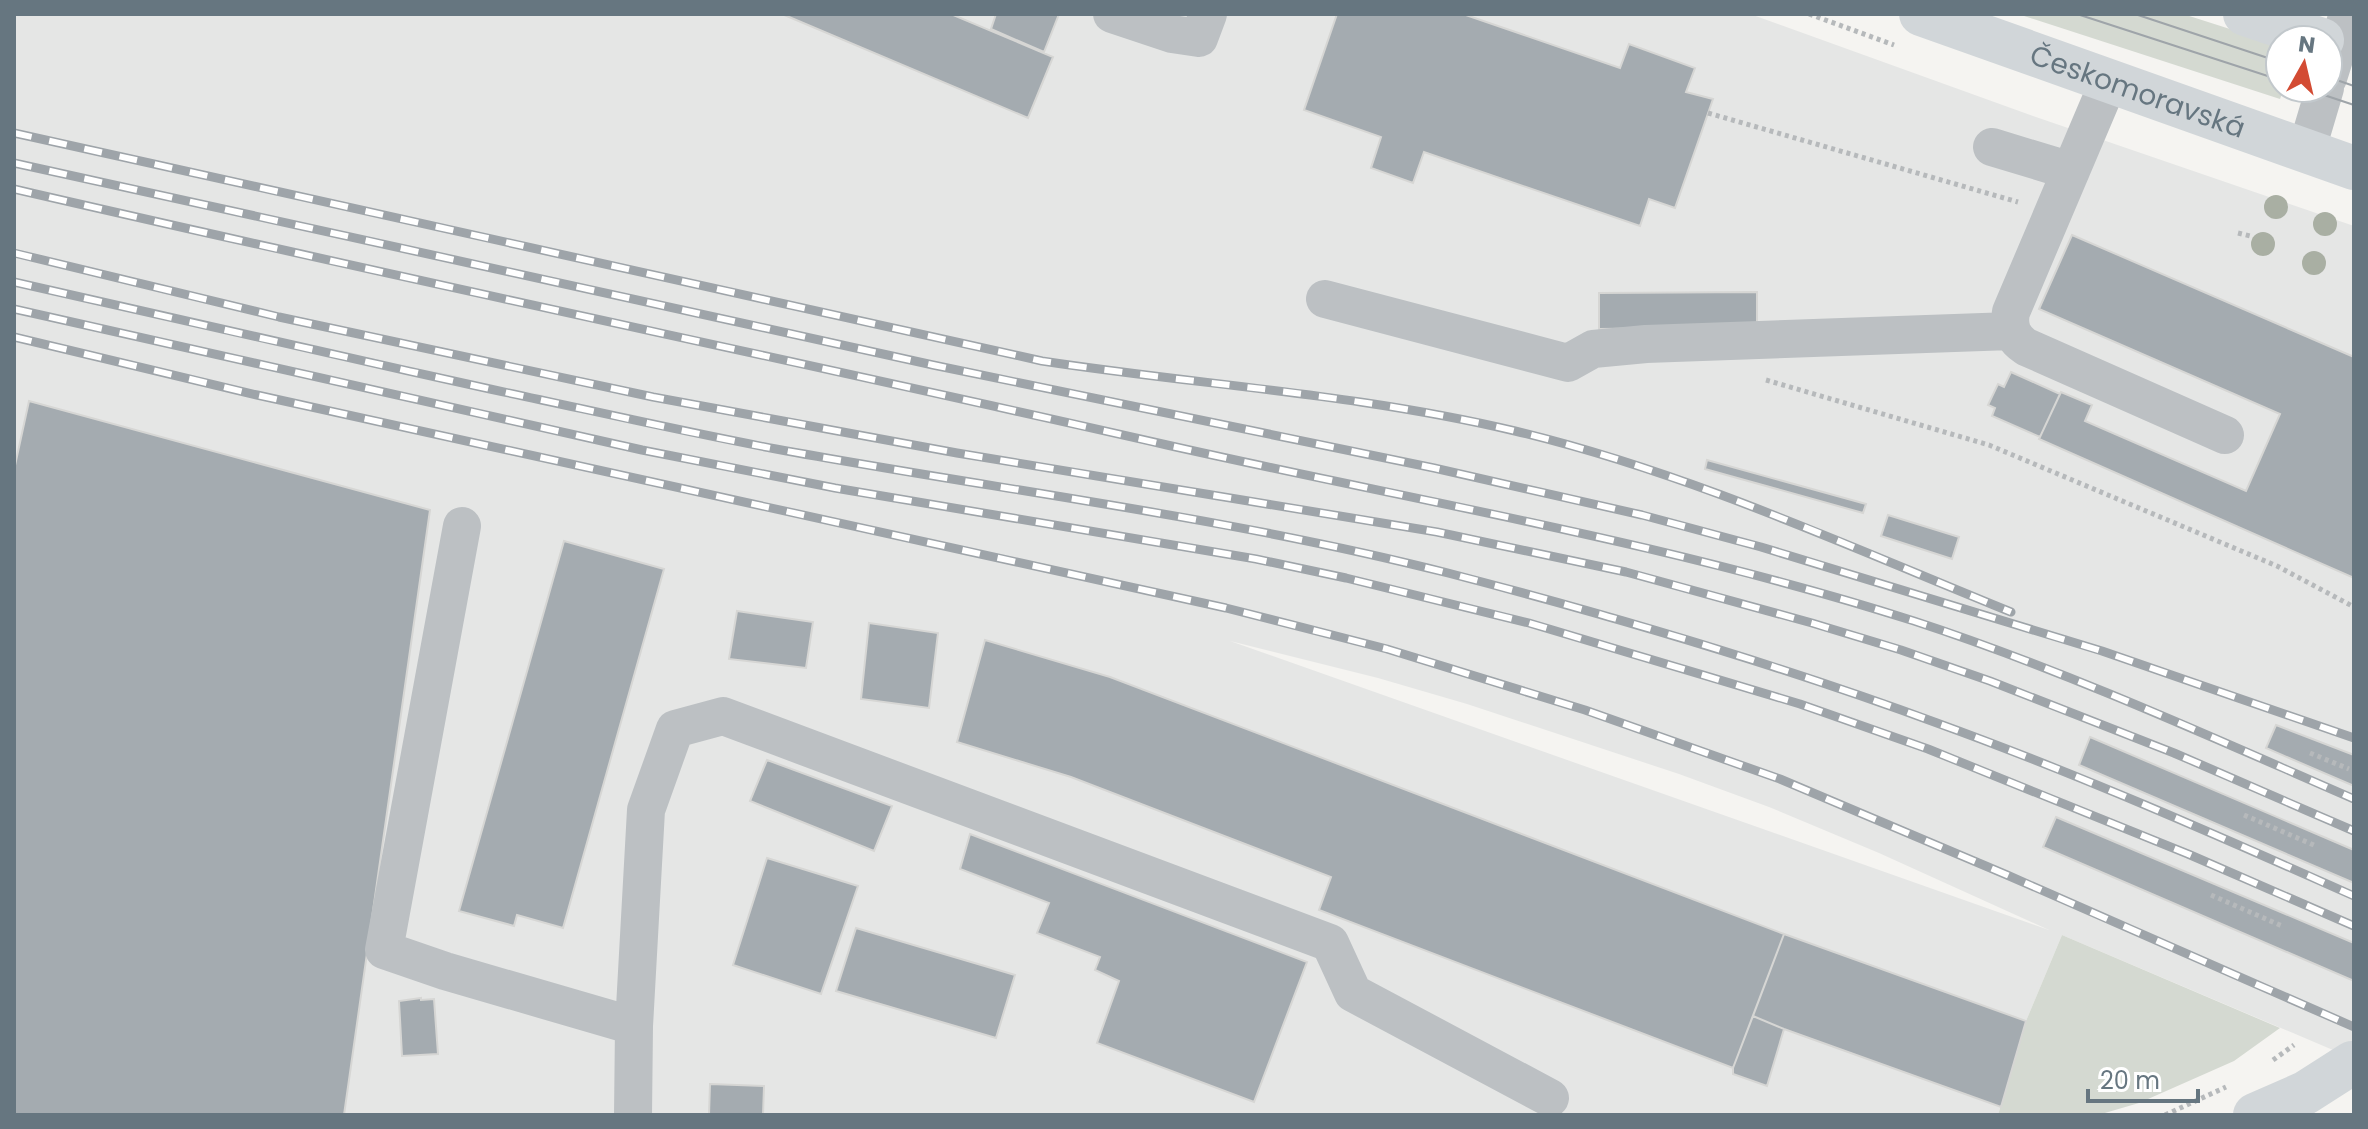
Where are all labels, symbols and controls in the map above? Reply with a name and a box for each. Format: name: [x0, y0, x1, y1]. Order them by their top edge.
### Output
north arrow: [2264, 24, 2344, 104]
text: N: [2296, 28, 2317, 61]
street label: Českomoravská: [2025, 35, 2251, 147]
scale bar: [2088, 1053, 2198, 1103]
text: 20 m: [2100, 1064, 2160, 1097]

